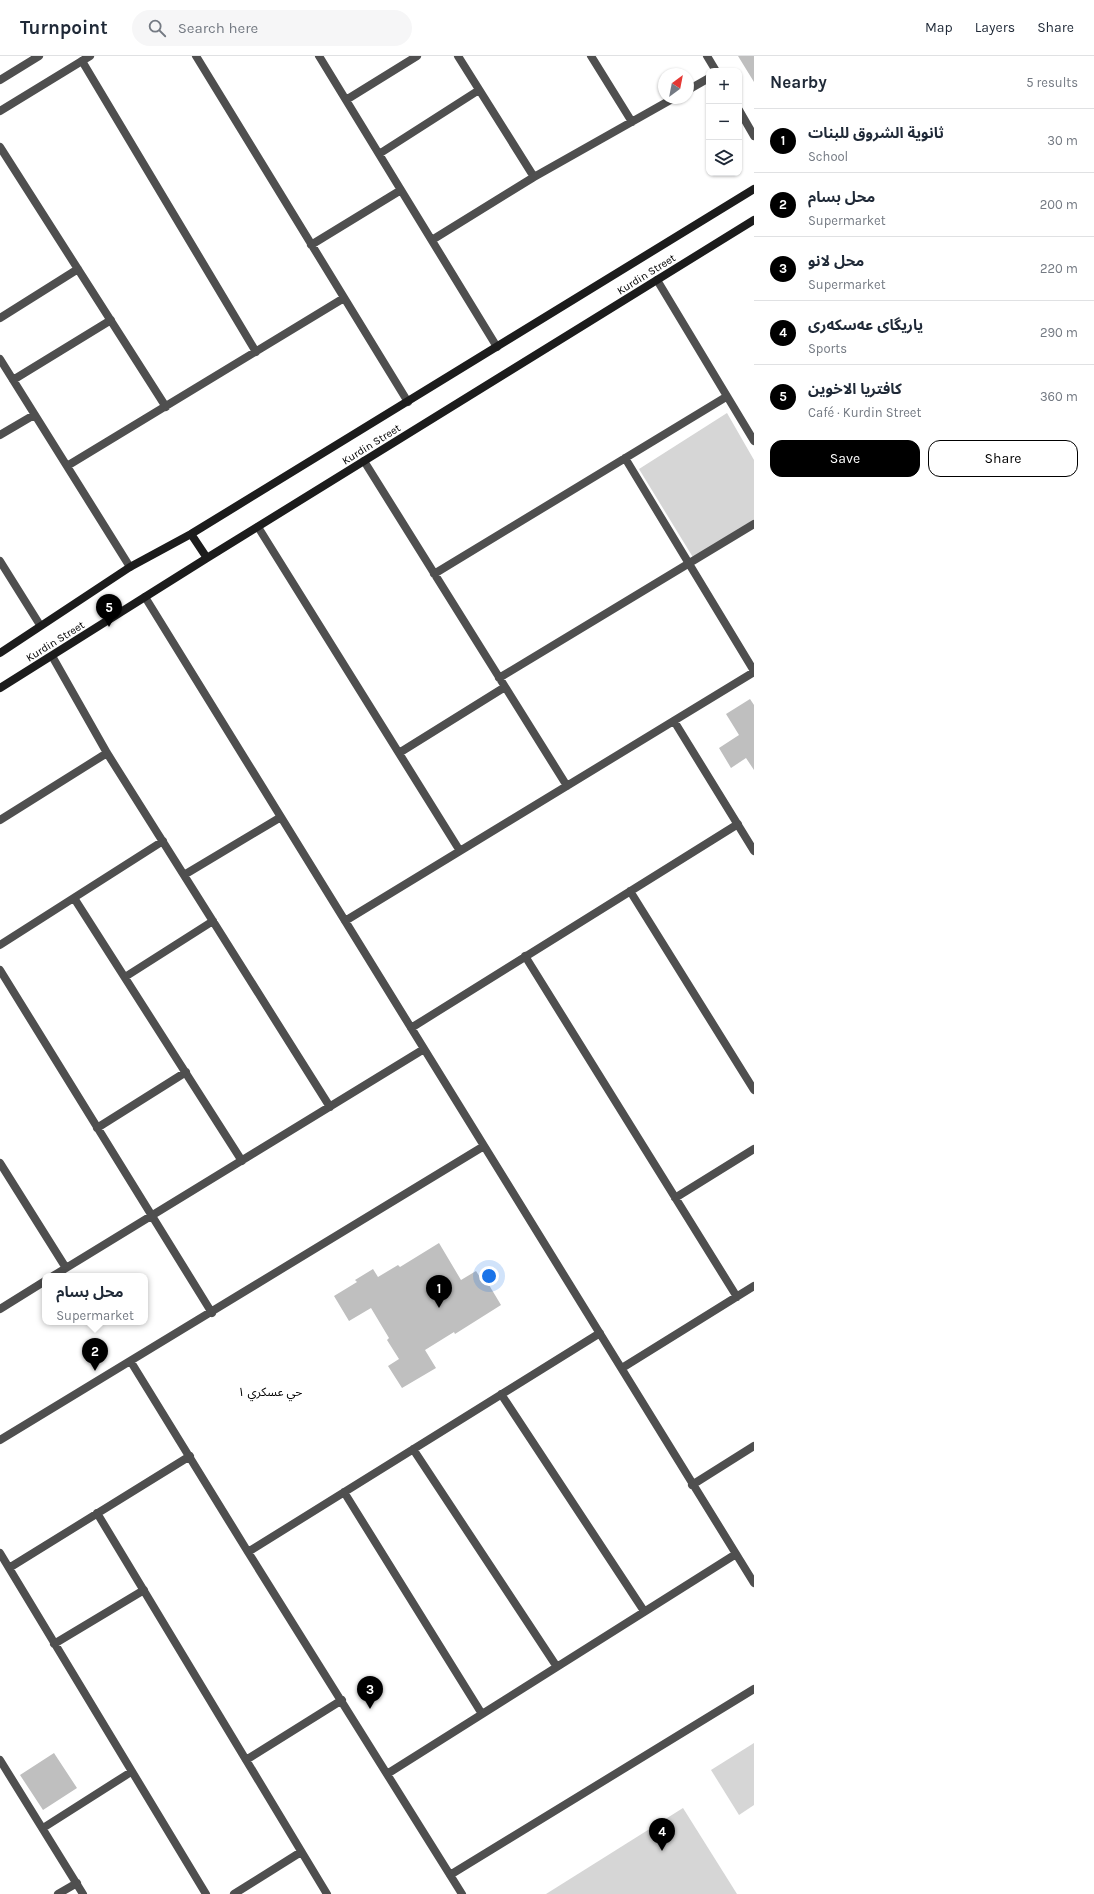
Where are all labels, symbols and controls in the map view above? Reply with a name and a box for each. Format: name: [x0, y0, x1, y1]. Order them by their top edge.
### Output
search box: [132, 10, 412, 46]
text: Turnpoint: [20, 17, 108, 39]
icon: search: [146, 17, 168, 39]
text: Search here: [178, 19, 258, 37]
text: Map: [925, 19, 953, 36]
text: Layers: [975, 19, 1015, 36]
text: Share: [1037, 19, 1074, 36]
north arrow: [658, 68, 694, 104]
map controls: [706, 68, 742, 176]
button: +: [706, 68, 742, 104]
text: Nearby: [770, 72, 827, 92]
text: 5 results: [1026, 75, 1078, 90]
button: −: [706, 104, 742, 140]
text: ثانوية الشروق للبنات: [808, 124, 944, 142]
text: 1: [781, 133, 785, 148]
text: 30 m: [1047, 133, 1078, 148]
button: layers: [706, 140, 742, 176]
text: School: [808, 149, 848, 164]
text: محل بسام: [808, 188, 875, 206]
text: 2: [779, 197, 787, 212]
text: 200 m: [1040, 197, 1078, 212]
text: Supermarket: [808, 213, 886, 228]
street label: Kurdin Street: [615, 251, 678, 298]
text: محل لانو: [808, 252, 864, 270]
text: 3: [779, 261, 787, 276]
text: 220 m: [1040, 261, 1078, 276]
text: Supermarket: [808, 277, 886, 292]
text: یاریگای عەسکەری: [808, 316, 923, 334]
text: 4: [779, 325, 787, 340]
text: 290 m: [1040, 325, 1078, 340]
text: Sports: [808, 341, 847, 356]
text: كافتريا الاخوين: [808, 380, 902, 398]
text: 5: [779, 389, 787, 404]
text: 360 m: [1040, 389, 1078, 404]
text: Café · Kurdin Street: [808, 405, 921, 420]
street label: Kurdin Street: [340, 421, 403, 468]
button: Save: [770, 440, 920, 477]
button: Share: [928, 440, 1078, 477]
pin: 5: [96, 594, 122, 627]
street label: Kurdin Street: [24, 618, 87, 665]
your location: [479, 1266, 499, 1286]
popup: [42, 1273, 148, 1325]
pin: 1: [426, 1275, 452, 1308]
text: محل بسام: [56, 1283, 123, 1301]
text: Supermarket: [56, 1308, 134, 1323]
pin: 2: [82, 1338, 108, 1371]
district label: حي عسكري ١: [238, 1385, 302, 1402]
pin: 3: [357, 1676, 383, 1709]
pin: 4: [649, 1818, 675, 1851]

